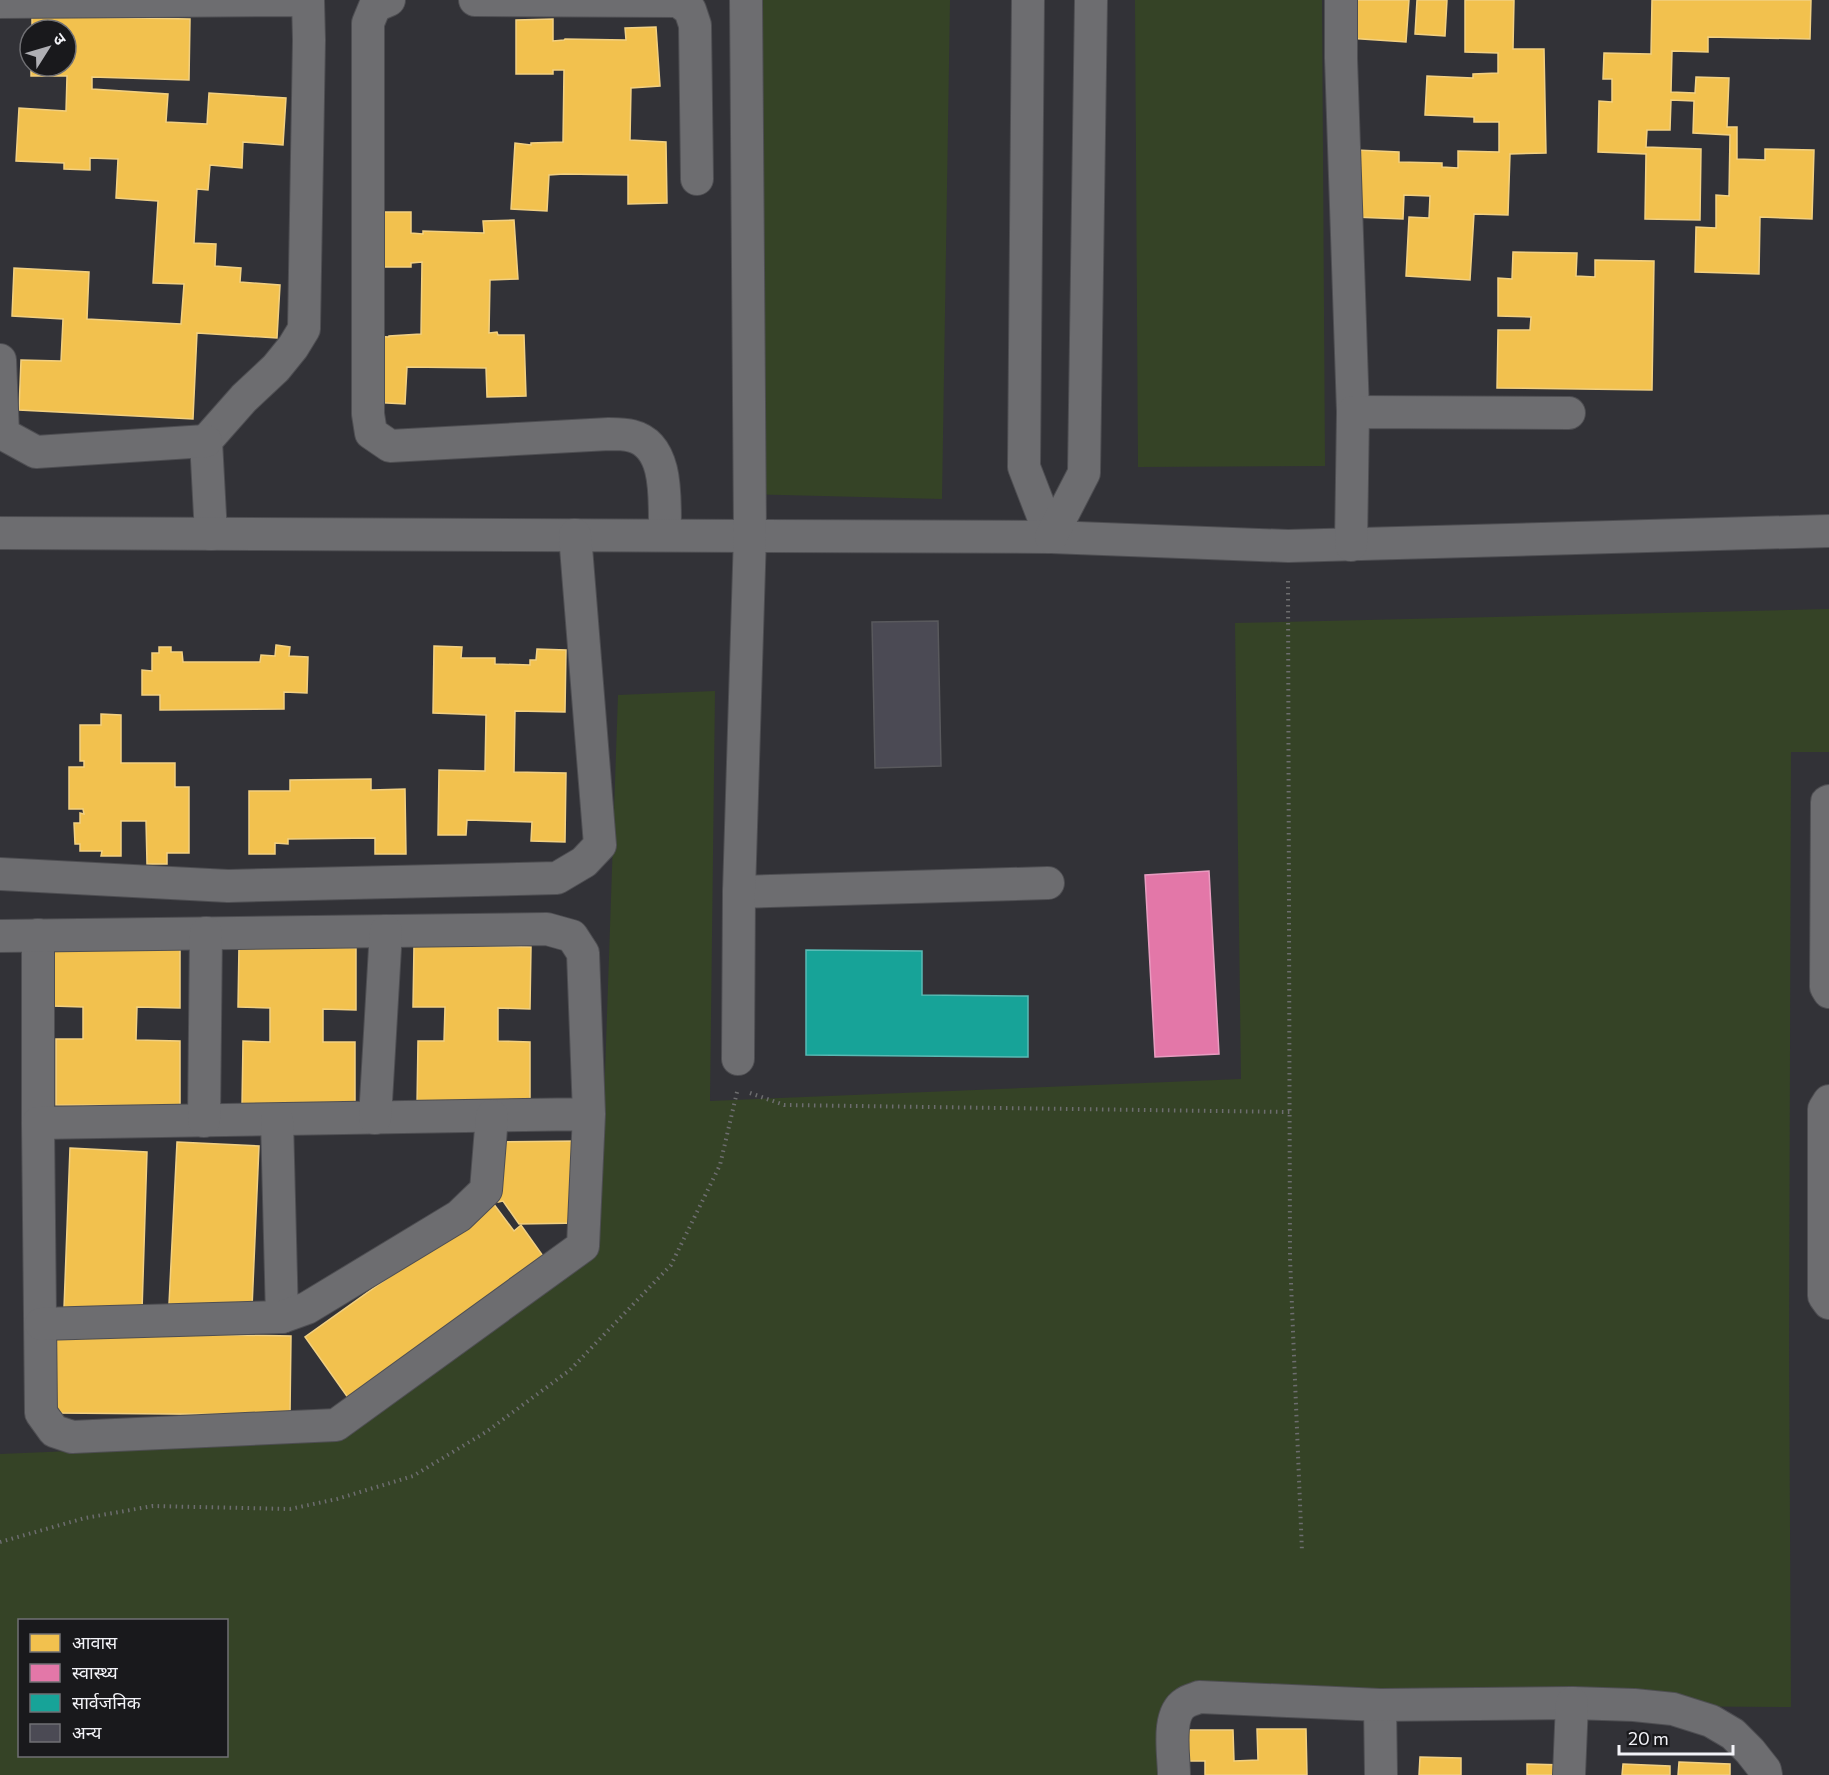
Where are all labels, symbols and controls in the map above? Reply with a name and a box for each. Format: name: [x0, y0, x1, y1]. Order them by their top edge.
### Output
north arrow: [18, 18, 78, 78]
text: उ: [50, 29, 71, 49]
legend: [18, 1619, 228, 1757]
text: आवास: [72, 1631, 118, 1653]
text: स्वास्थ्य: [72, 1661, 118, 1683]
text: सार्वजनिक: [72, 1691, 142, 1713]
scale bar: [1619, 1718, 1733, 1756]
text: अन्य: [72, 1721, 102, 1743]
text: 20 m: [1628, 1727, 1669, 1749]

